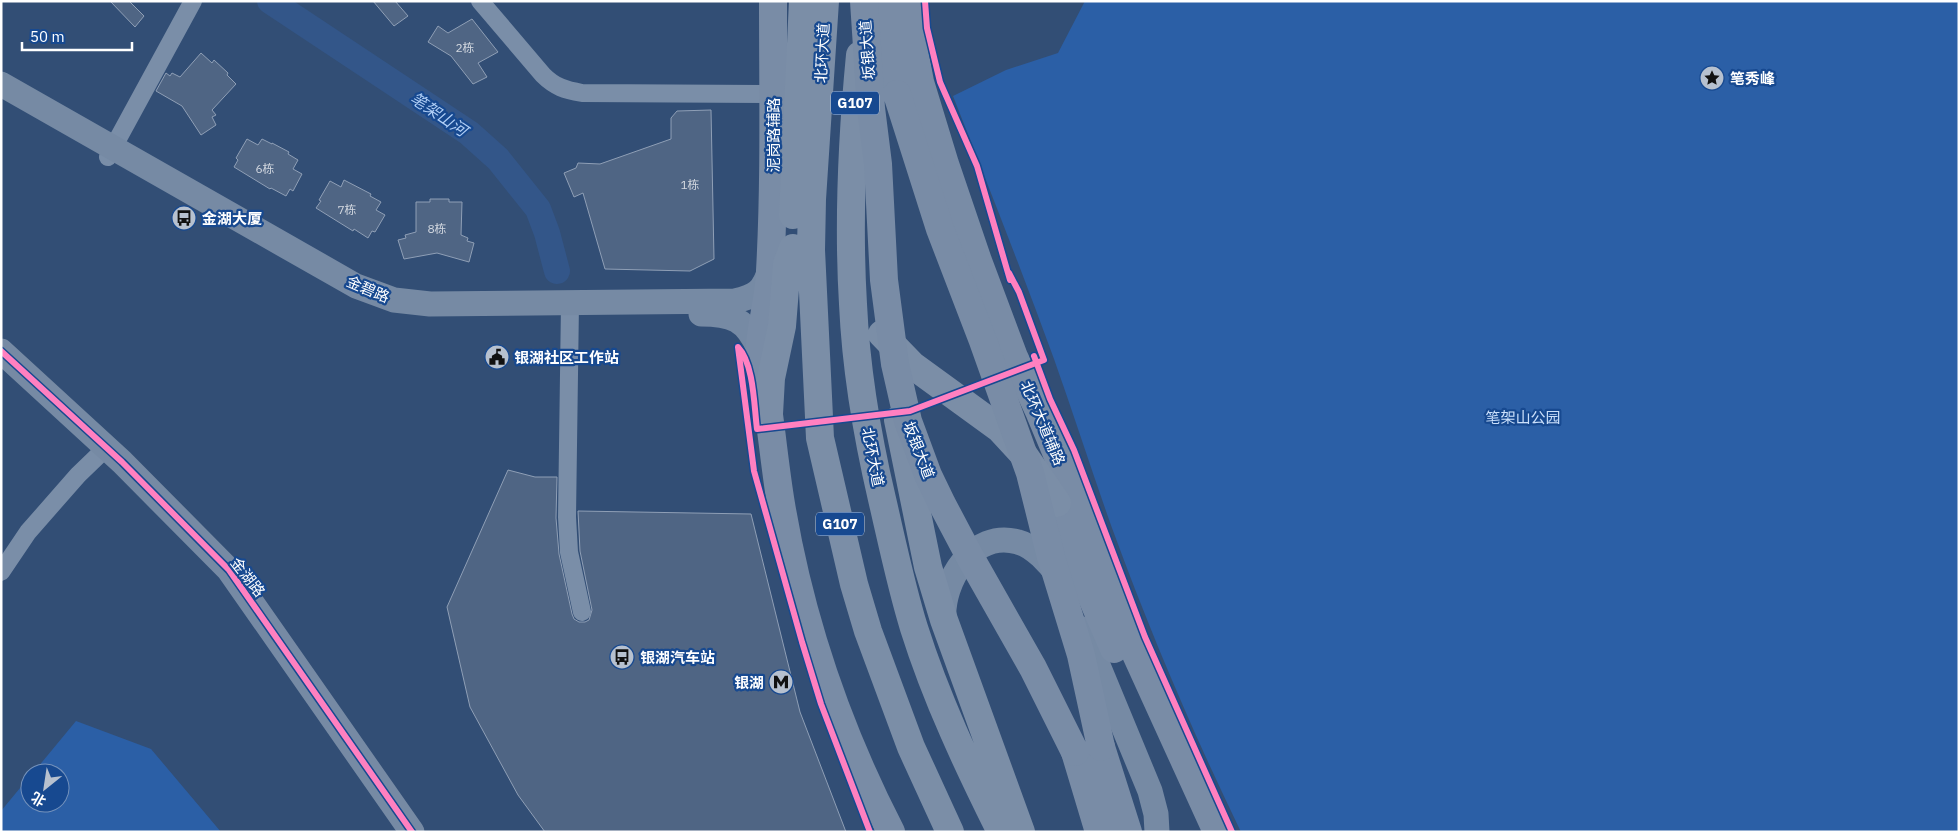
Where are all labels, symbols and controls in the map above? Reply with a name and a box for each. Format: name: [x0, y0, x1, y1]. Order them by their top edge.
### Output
street label: 坂银大道: [855, 19, 879, 81]
scale bar: [22, 20, 132, 52]
street label: 北环大道: [811, 23, 833, 83]
text: 50 m: [30, 27, 65, 46]
house number: 2栋: [455, 40, 475, 55]
place icon: 笔秀峰: [1699, 65, 1725, 91]
place label: 笔秀峰: [1730, 69, 1775, 88]
water label: 笔架山河: [407, 88, 474, 142]
road number: G107: [831, 92, 879, 115]
street label: 泥岗路辅路: [764, 97, 783, 173]
house number: 6栋: [255, 161, 275, 176]
house number: 1栋: [680, 177, 700, 192]
house number: 7栋: [337, 202, 357, 217]
bus stop icon: 金湖大厦: [171, 205, 197, 231]
place label: 金湖大厦: [202, 209, 262, 228]
house number: 8栋: [427, 221, 447, 236]
street label: 金碧路: [344, 271, 392, 307]
public building icon: 银湖社区工作站: [484, 344, 510, 370]
place label: 银湖社区工作站: [514, 348, 619, 367]
street label: 北环大道辅路: [1017, 378, 1069, 468]
park label: 笔架山公园: [1485, 408, 1561, 427]
street label: 坂银大道: [899, 419, 939, 481]
street label: 北环大道: [858, 426, 888, 488]
road number: G107: [816, 512, 864, 536]
street label: 金湖路: [227, 553, 269, 601]
bus stop icon: 银湖汽车站: [609, 644, 635, 670]
place label: 银湖汽车站: [640, 648, 715, 667]
metro station icon: 银湖: [768, 669, 794, 695]
place label: 银湖: [734, 673, 764, 692]
north arrow: [20, 763, 70, 813]
text: 北: [28, 788, 49, 811]

